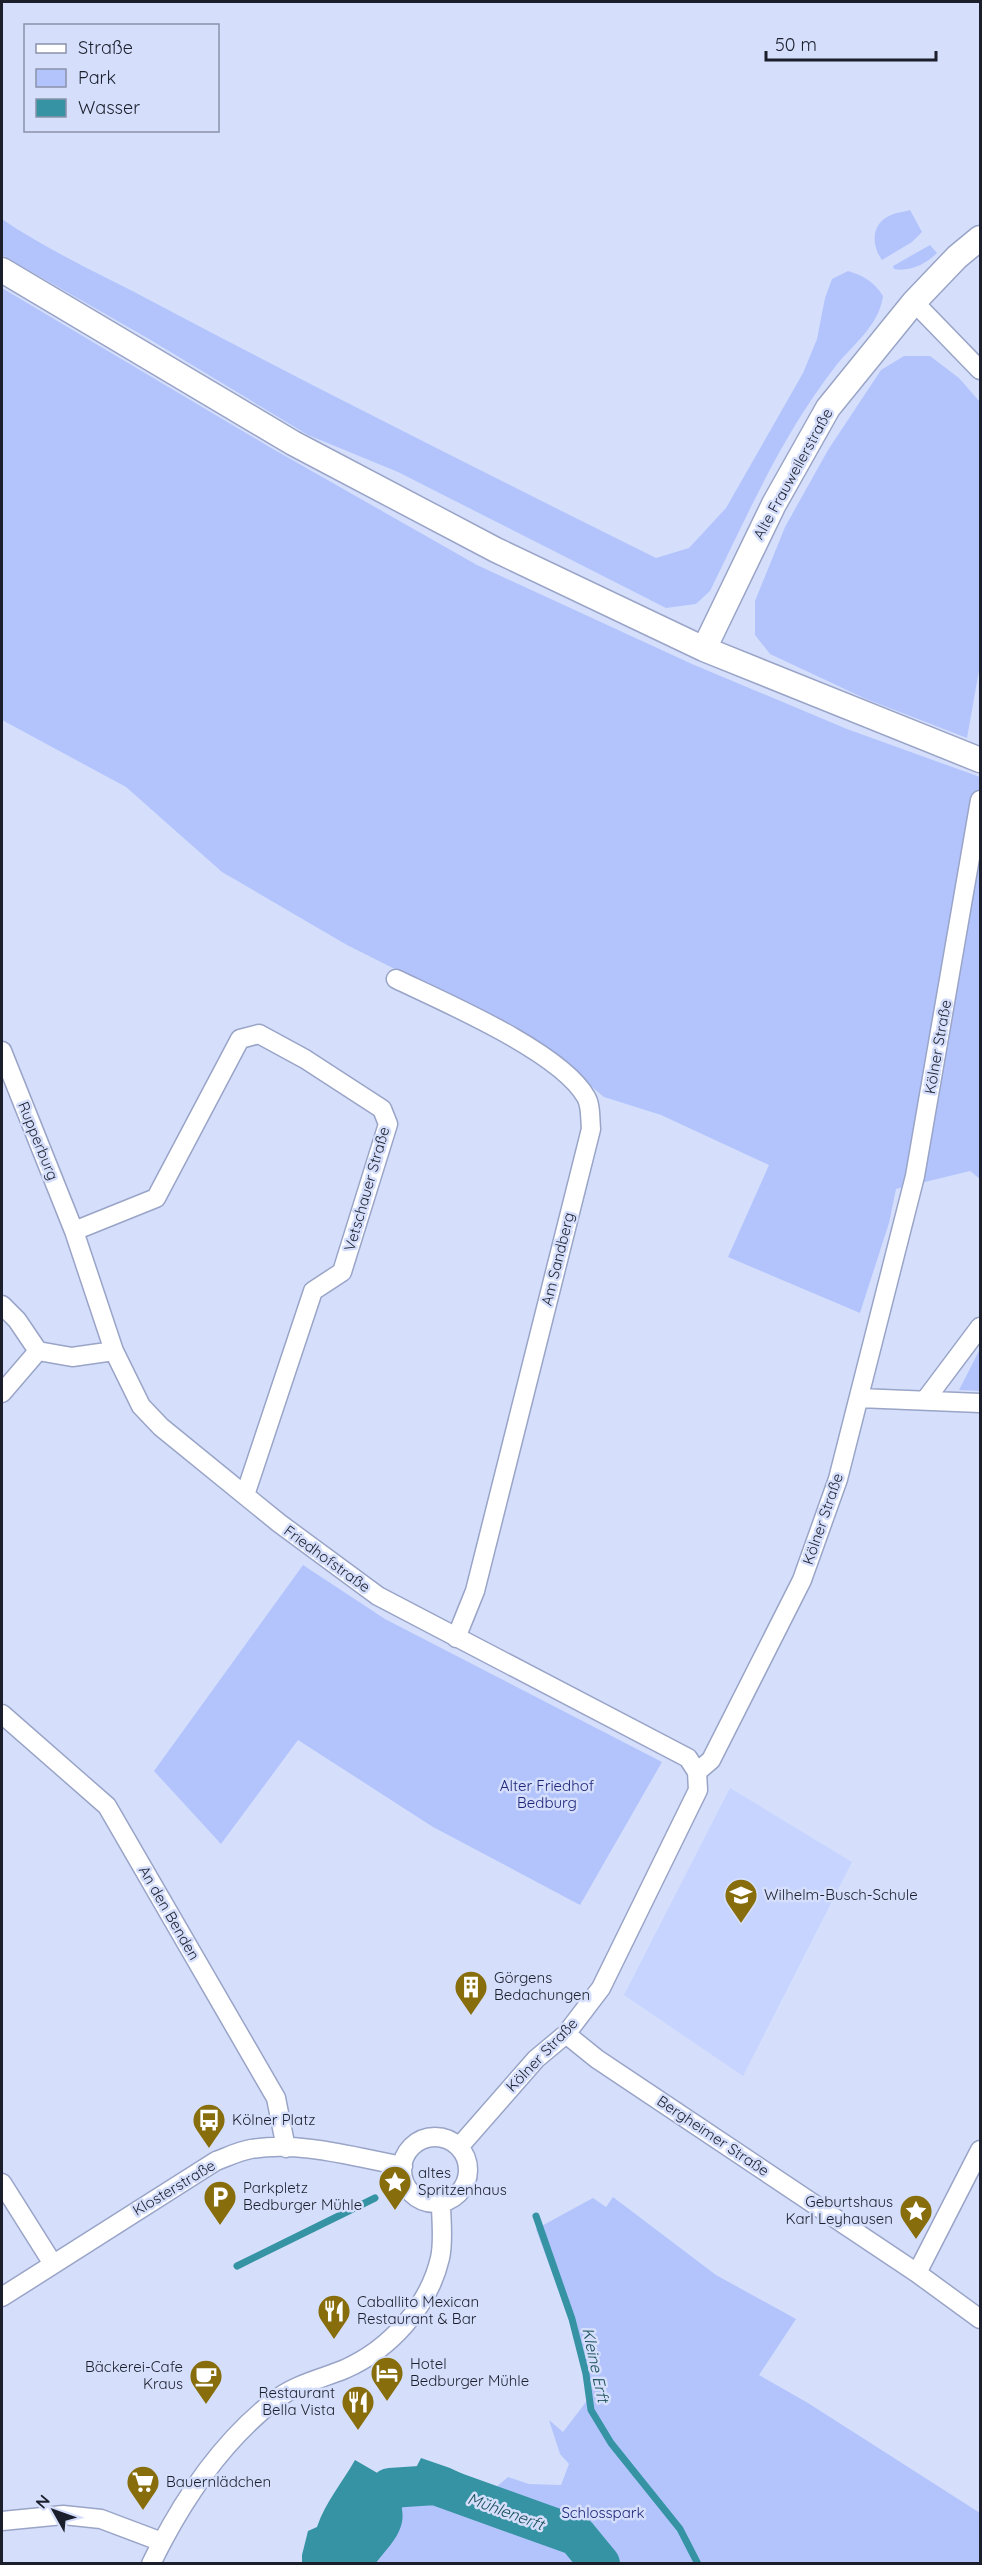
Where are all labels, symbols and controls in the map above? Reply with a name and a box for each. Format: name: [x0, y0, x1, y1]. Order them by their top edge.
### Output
legend: [24, 24, 219, 132]
scale bar: [766, 24, 936, 62]
text: 50 m: [775, 33, 817, 56]
text: Straße: [78, 36, 133, 59]
text: Park: [78, 66, 116, 89]
text: Wasser: [78, 96, 140, 119]
street label: Alte Frauweilerstraße: [749, 405, 837, 543]
street label: Kölner Straße: [920, 998, 955, 1096]
street label: Rupperburg: [14, 1099, 63, 1183]
street label: Vetschauer Straße: [340, 1125, 393, 1253]
street label: Am Sandberg: [537, 1210, 578, 1307]
street label: Kölner Straße: [798, 1471, 847, 1567]
street label: Friedhofstraße: [280, 1521, 374, 1596]
park label: Alter Friedhof Bedburg: [500, 1776, 595, 1812]
street label: An den Benden: [135, 1862, 204, 1963]
school or university icon: Wilhelm-Busch-Schule: [723, 1877, 759, 1924]
place label: Wilhelm-Busch-Schule: [764, 1885, 918, 1904]
place label: Görgens Bedachungen: [494, 1968, 590, 2004]
building icon: Görgens Bedachungen: [453, 1969, 489, 2016]
street label: Kölner Straße: [502, 2014, 582, 2096]
street label: Bergheimer Straße: [654, 2091, 773, 2180]
bus stop icon: Kölner Platz: [191, 2102, 227, 2149]
place label: Kölner Platz: [232, 2110, 315, 2129]
street label: Klosterstraße: [129, 2155, 219, 2220]
place label: altes Spritzenhaus: [418, 2163, 507, 2199]
place icon: altes Spritzenhaus: [377, 2164, 413, 2211]
place label: Parkpletz Bedburger Mühle: [243, 2178, 362, 2214]
parking icon: Parkpletz Bedburger Mühle: [202, 2179, 238, 2226]
place label: Geburtshaus Karl Leyhausen: [785, 2192, 893, 2228]
place icon: Geburtshaus Karl Leyhausen: [898, 2193, 934, 2240]
place label: Caballito Mexican Restaurant & Bar: [357, 2292, 479, 2328]
restaurant icon: Caballito Mexican Restaurant & Bar: [316, 2293, 352, 2340]
water label: Kleine Erft: [578, 2326, 614, 2406]
place label: Hotel Bedburger Mühle: [410, 2354, 529, 2390]
hotel icon: Hotel Bedburger Mühle: [369, 2355, 405, 2402]
place label: Bäckerei-Cafe Kraus: [85, 2357, 183, 2393]
cafe icon: Bäckerei-Cafe Kraus: [188, 2358, 224, 2405]
place label: Restaurant Bella Vista: [259, 2383, 335, 2419]
restaurant icon: Restaurant Bella Vista: [340, 2384, 376, 2431]
supermarket icon: Bauernlädchen: [125, 2464, 161, 2511]
place label: Bauernlädchen: [166, 2472, 271, 2491]
north arrow: [24, 2481, 84, 2541]
water label: Mühlenerft: [465, 2488, 548, 2535]
text: N: [31, 2490, 54, 2512]
park label: Schlosspark: [561, 2503, 645, 2522]

